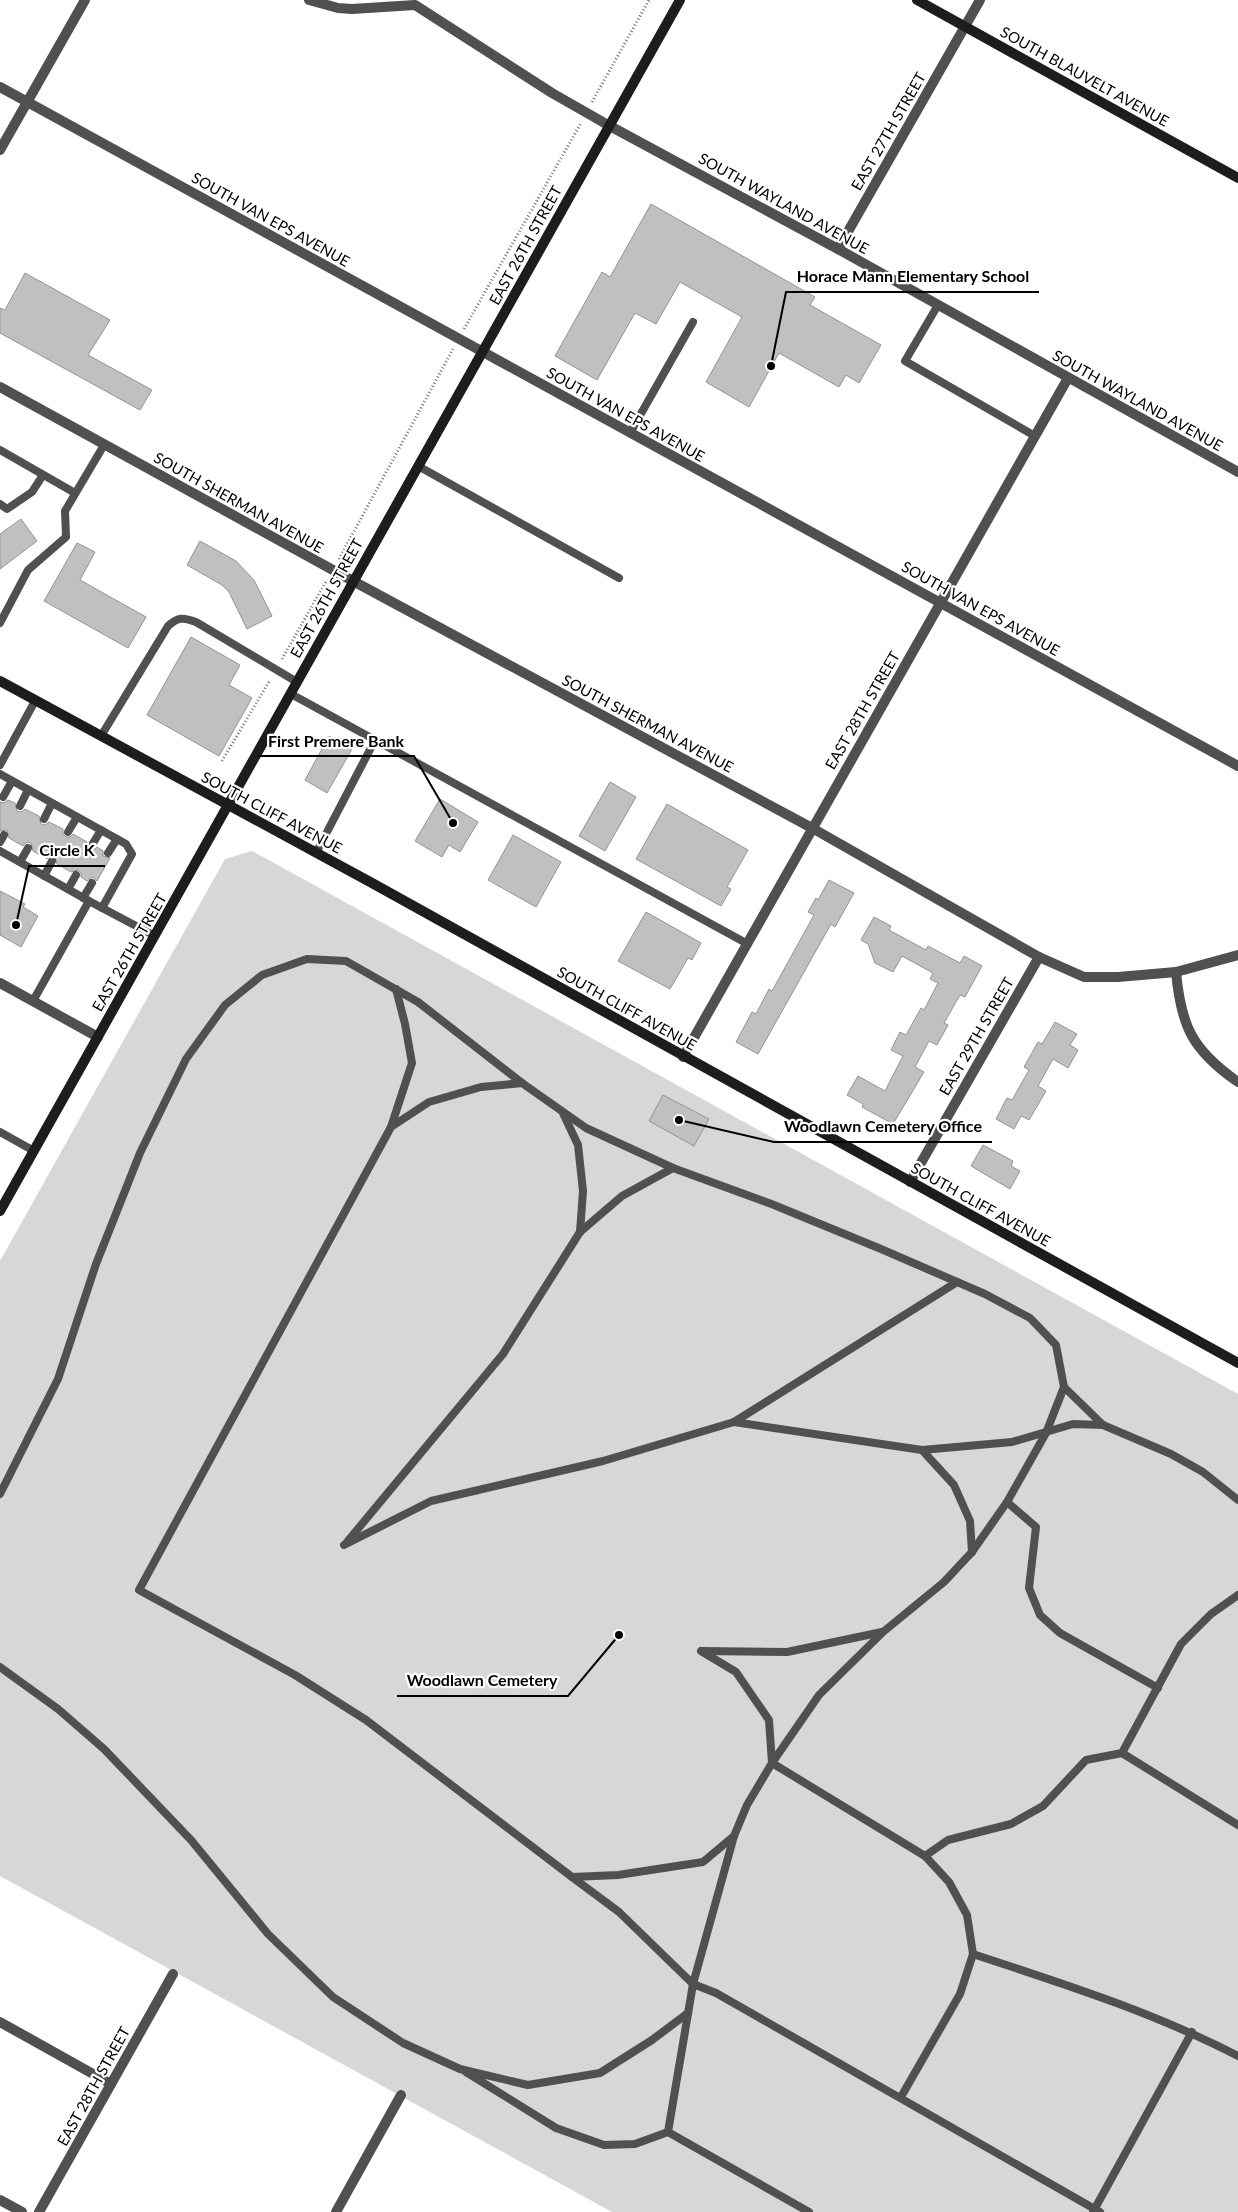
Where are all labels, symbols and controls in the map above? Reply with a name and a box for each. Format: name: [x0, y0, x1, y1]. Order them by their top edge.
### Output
street label: SOUTH BLAUVELT AVENUE: [998, 22, 1172, 130]
street label: EAST 27TH STREET: [847, 69, 929, 193]
street label: SOUTH WAYLAND AVENUE: [696, 149, 872, 257]
street label: SOUTH VAN EPS AVENUE: [189, 168, 353, 270]
street label: EAST 26TH STREET: [485, 182, 565, 308]
callout: Horace Mann Elementary School: [786, 261, 1039, 292]
text: Horace Mann Elementary School: [797, 266, 1029, 285]
street label: SOUTH WAYLAND AVENUE: [1050, 346, 1226, 454]
street label: SOUTH VAN EPS AVENUE: [544, 363, 708, 465]
street label: SOUTH SHERMAN AVENUE: [151, 448, 327, 556]
street label: EAST 26TH STREET: [286, 535, 366, 661]
street label: SOUTH VAN EPS AVENUE: [899, 557, 1063, 659]
street label: EAST 28TH STREET: [821, 648, 903, 772]
street label: SOUTH SHERMAN AVENUE: [559, 670, 737, 776]
callout: First Premere Bank: [258, 725, 414, 756]
text: First Premere Bank: [268, 731, 405, 750]
street label: SOUTH CLIFF AVENUE: [199, 767, 345, 857]
callout: Circle K: [29, 835, 105, 866]
text: Circle K: [39, 840, 96, 859]
street label: EAST 26TH STREET: [88, 890, 170, 1014]
street label: SOUTH CLIFF AVENUE: [554, 962, 700, 1054]
street label: EAST 29TH STREET: [935, 974, 1017, 1098]
callout: Woodlawn Cemetery Office: [774, 1111, 992, 1142]
text: Woodlawn Cemetery Office: [784, 1116, 982, 1135]
street label: SOUTH CLIFF AVENUE: [908, 1158, 1054, 1250]
callout: Woodlawn Cemetery: [397, 1665, 568, 1696]
text: Woodlawn Cemetery: [407, 1670, 558, 1689]
street label: EAST 28TH STREET: [53, 2023, 133, 2149]

